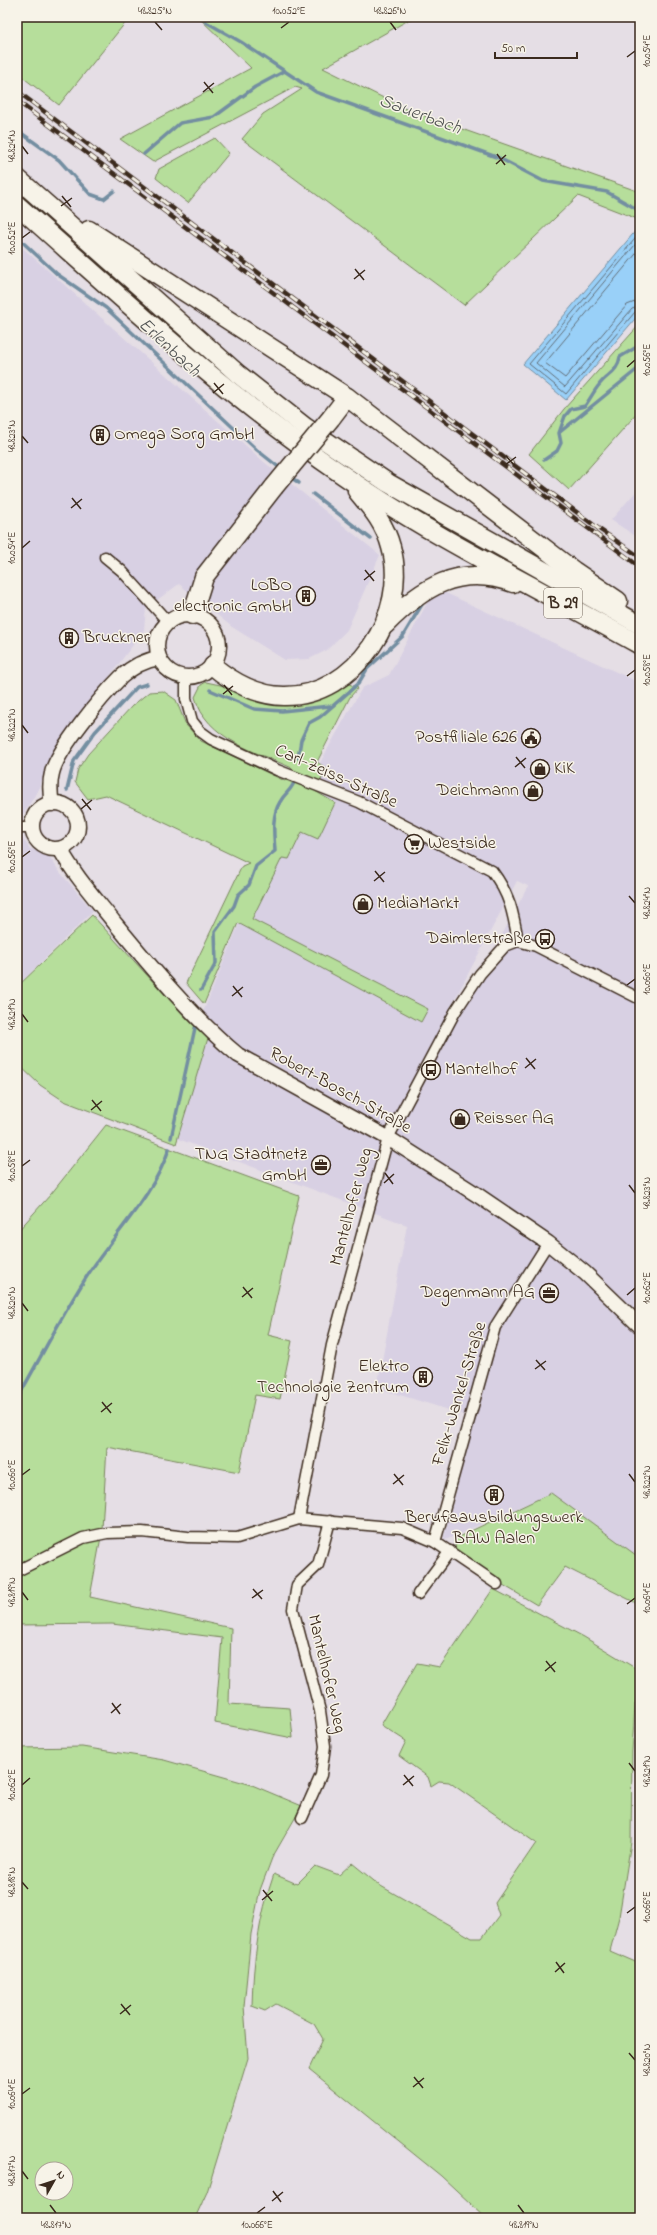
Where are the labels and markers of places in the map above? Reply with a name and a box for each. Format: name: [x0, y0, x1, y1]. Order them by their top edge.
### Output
place label: Omega Sorg GmbH: [114, 422, 255, 449]
building icon: Omega Sorg GmbH: [89, 424, 111, 446]
place label: LOBO electronic GmbH: [174, 573, 292, 620]
building icon: LOBO electronic GmbH: [295, 585, 317, 607]
place label: Bruckner: [82, 625, 150, 651]
building icon: Bruckner: [58, 627, 80, 649]
place label: Postfiliale 626: [415, 725, 517, 751]
public building icon: Postfiliale 626: [520, 727, 542, 749]
place label: KiK: [554, 756, 575, 782]
shop icon: KiK: [529, 758, 551, 780]
place label: Deichmann: [436, 778, 519, 804]
shop icon: Deichmann: [522, 780, 544, 802]
place label: Westside: [428, 831, 497, 857]
supermarket icon: Westside: [403, 833, 425, 855]
place label: MediaMarkt: [377, 891, 459, 917]
shop icon: MediaMarkt: [352, 893, 374, 915]
place label: Daimlerstraße: [425, 926, 532, 952]
bus stop icon: Daimlerstraße: [534, 928, 556, 950]
place label: Mantelhof: [445, 1057, 519, 1083]
bus stop icon: Mantelhof: [420, 1059, 442, 1081]
place label: Reisser AG: [474, 1106, 554, 1132]
shop icon: Reisser AG: [449, 1108, 471, 1130]
place label: TNG Stadtnetz GmbH: [195, 1142, 307, 1189]
office icon: TNG Stadtnetz GmbH: [310, 1154, 332, 1176]
place label: Degenmann AG: [419, 1280, 535, 1307]
office icon: Degenmann AG: [538, 1282, 560, 1304]
place label: Elektro Technologie Zentrum: [257, 1354, 409, 1402]
building icon: Elektro Technologie Zentrum: [412, 1366, 434, 1388]
building icon: Berufsausbildungswerk BAW Aalen: [483, 1484, 505, 1506]
place label: Berufsausbildungswerk BAW Aalen: [404, 1505, 583, 1552]

